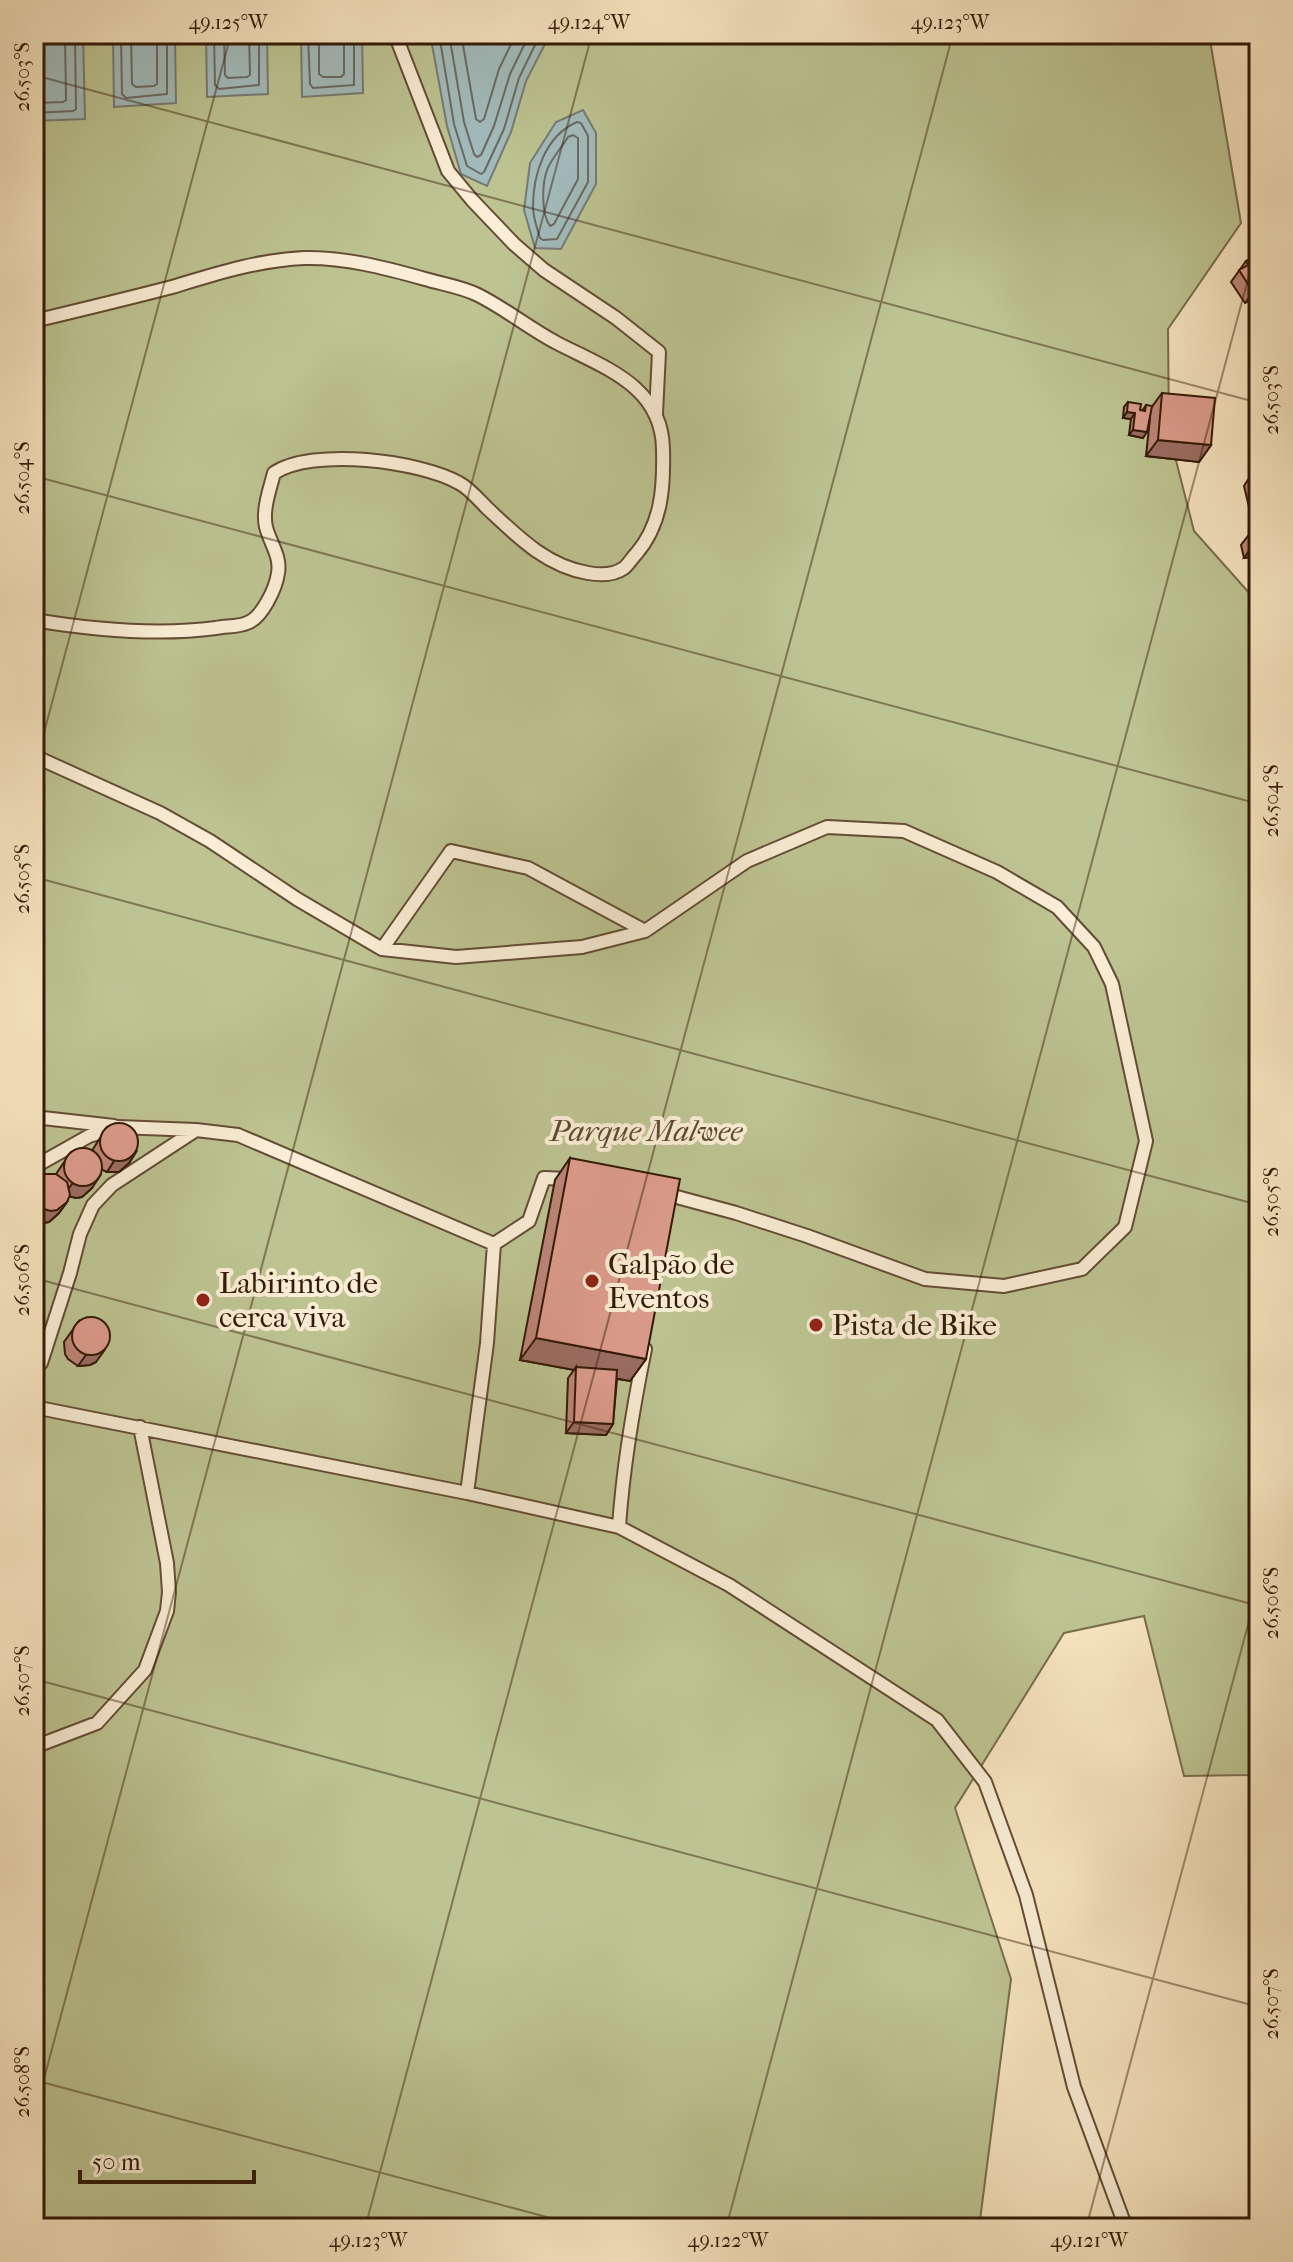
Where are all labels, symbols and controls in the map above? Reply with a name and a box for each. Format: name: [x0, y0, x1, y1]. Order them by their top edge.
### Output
text: 49.125°W: [188, 11, 269, 34]
text: 49.124°W: [548, 11, 632, 34]
text: 49.123°W: [911, 11, 991, 34]
text: 26.503°S: [11, 42, 34, 112]
text: 26.503°S: [1260, 365, 1283, 435]
text: 26.504°S: [11, 442, 34, 515]
text: 26.504°S: [1260, 765, 1283, 838]
text: 26.505°S: [11, 844, 34, 914]
park label: Parque Malwee: [548, 1114, 743, 1149]
text: 26.505°S: [1260, 1167, 1283, 1237]
text: 26.506°S: [11, 1244, 34, 1316]
place label: Galpão de Eventos: [608, 1247, 735, 1316]
place label: Labirinto de cerca viva: [219, 1266, 378, 1335]
marker: Galpão de Eventos: [583, 1272, 601, 1290]
marker: Labirinto de cerca viva: [194, 1291, 212, 1309]
place label: Pista de Bike: [832, 1308, 997, 1343]
marker: Pista de Bike: [807, 1316, 825, 1334]
text: 26.506°S: [1260, 1567, 1283, 1639]
text: 26.507°S: [11, 1645, 34, 1717]
text: 26.507°S: [1260, 1968, 1283, 2040]
text: 26.508°S: [11, 2046, 34, 2118]
scale bar: [80, 2134, 254, 2184]
text: 50 m: [92, 2148, 141, 2176]
text: 49.123°W: [329, 2229, 409, 2252]
text: 49.122°W: [688, 2229, 770, 2252]
text: 49.121°W: [1050, 2229, 1129, 2252]

